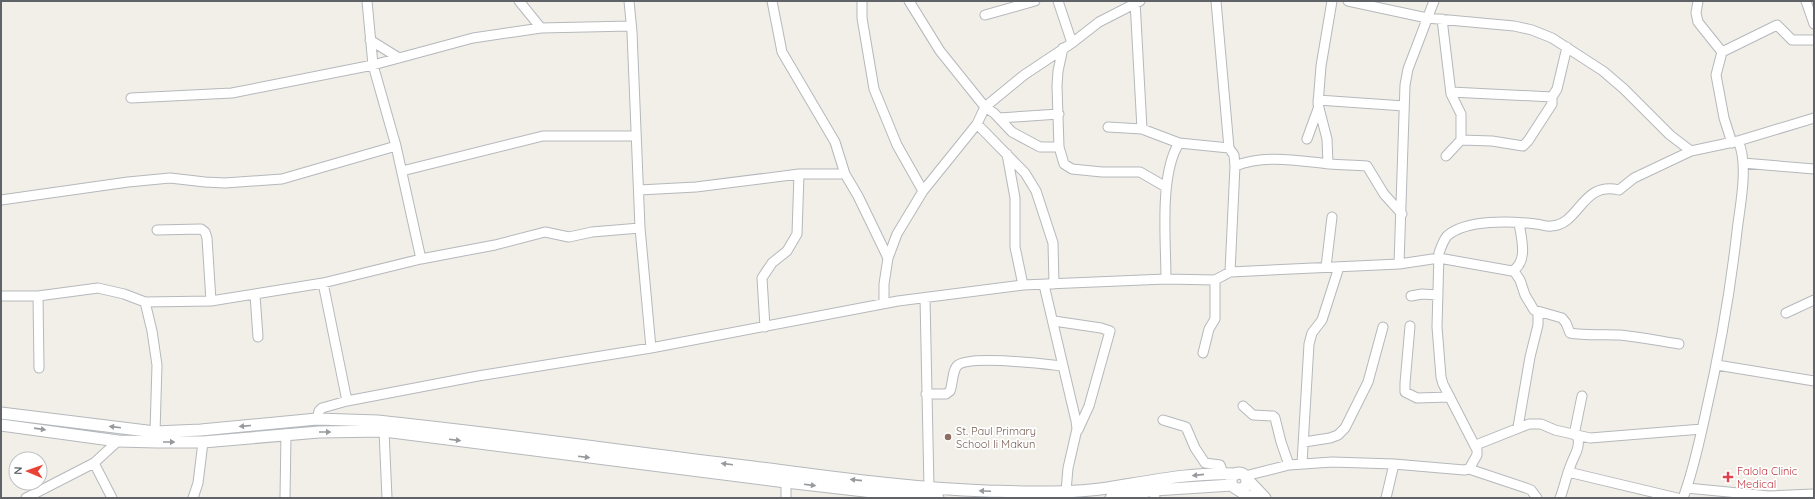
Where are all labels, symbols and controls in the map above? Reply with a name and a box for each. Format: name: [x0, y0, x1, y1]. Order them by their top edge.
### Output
one-way arrow: [239, 422, 251, 429]
one-way arrow: [109, 424, 122, 430]
place label: St. Paul Primary School Ii Makun: [956, 424, 1036, 451]
one-way arrow: [34, 426, 46, 432]
one-way arrow: [319, 429, 332, 435]
marker: St. Paul Primary School Ii Makun: [943, 432, 953, 442]
one-way arrow: [449, 437, 461, 443]
one-way arrow: [163, 439, 176, 445]
north arrow: [8, 451, 48, 491]
one-way arrow: [578, 454, 590, 460]
one-way arrow: [721, 461, 733, 467]
place label: Falola Clinic Medical: [1737, 464, 1798, 491]
text: N: [11, 466, 25, 475]
marker: Falola Clinic Medical: [1722, 471, 1734, 483]
one-way arrow: [1192, 472, 1204, 478]
one-way arrow: [850, 477, 862, 483]
one-way arrow: [804, 481, 816, 488]
one-way arrow: [979, 487, 991, 494]

